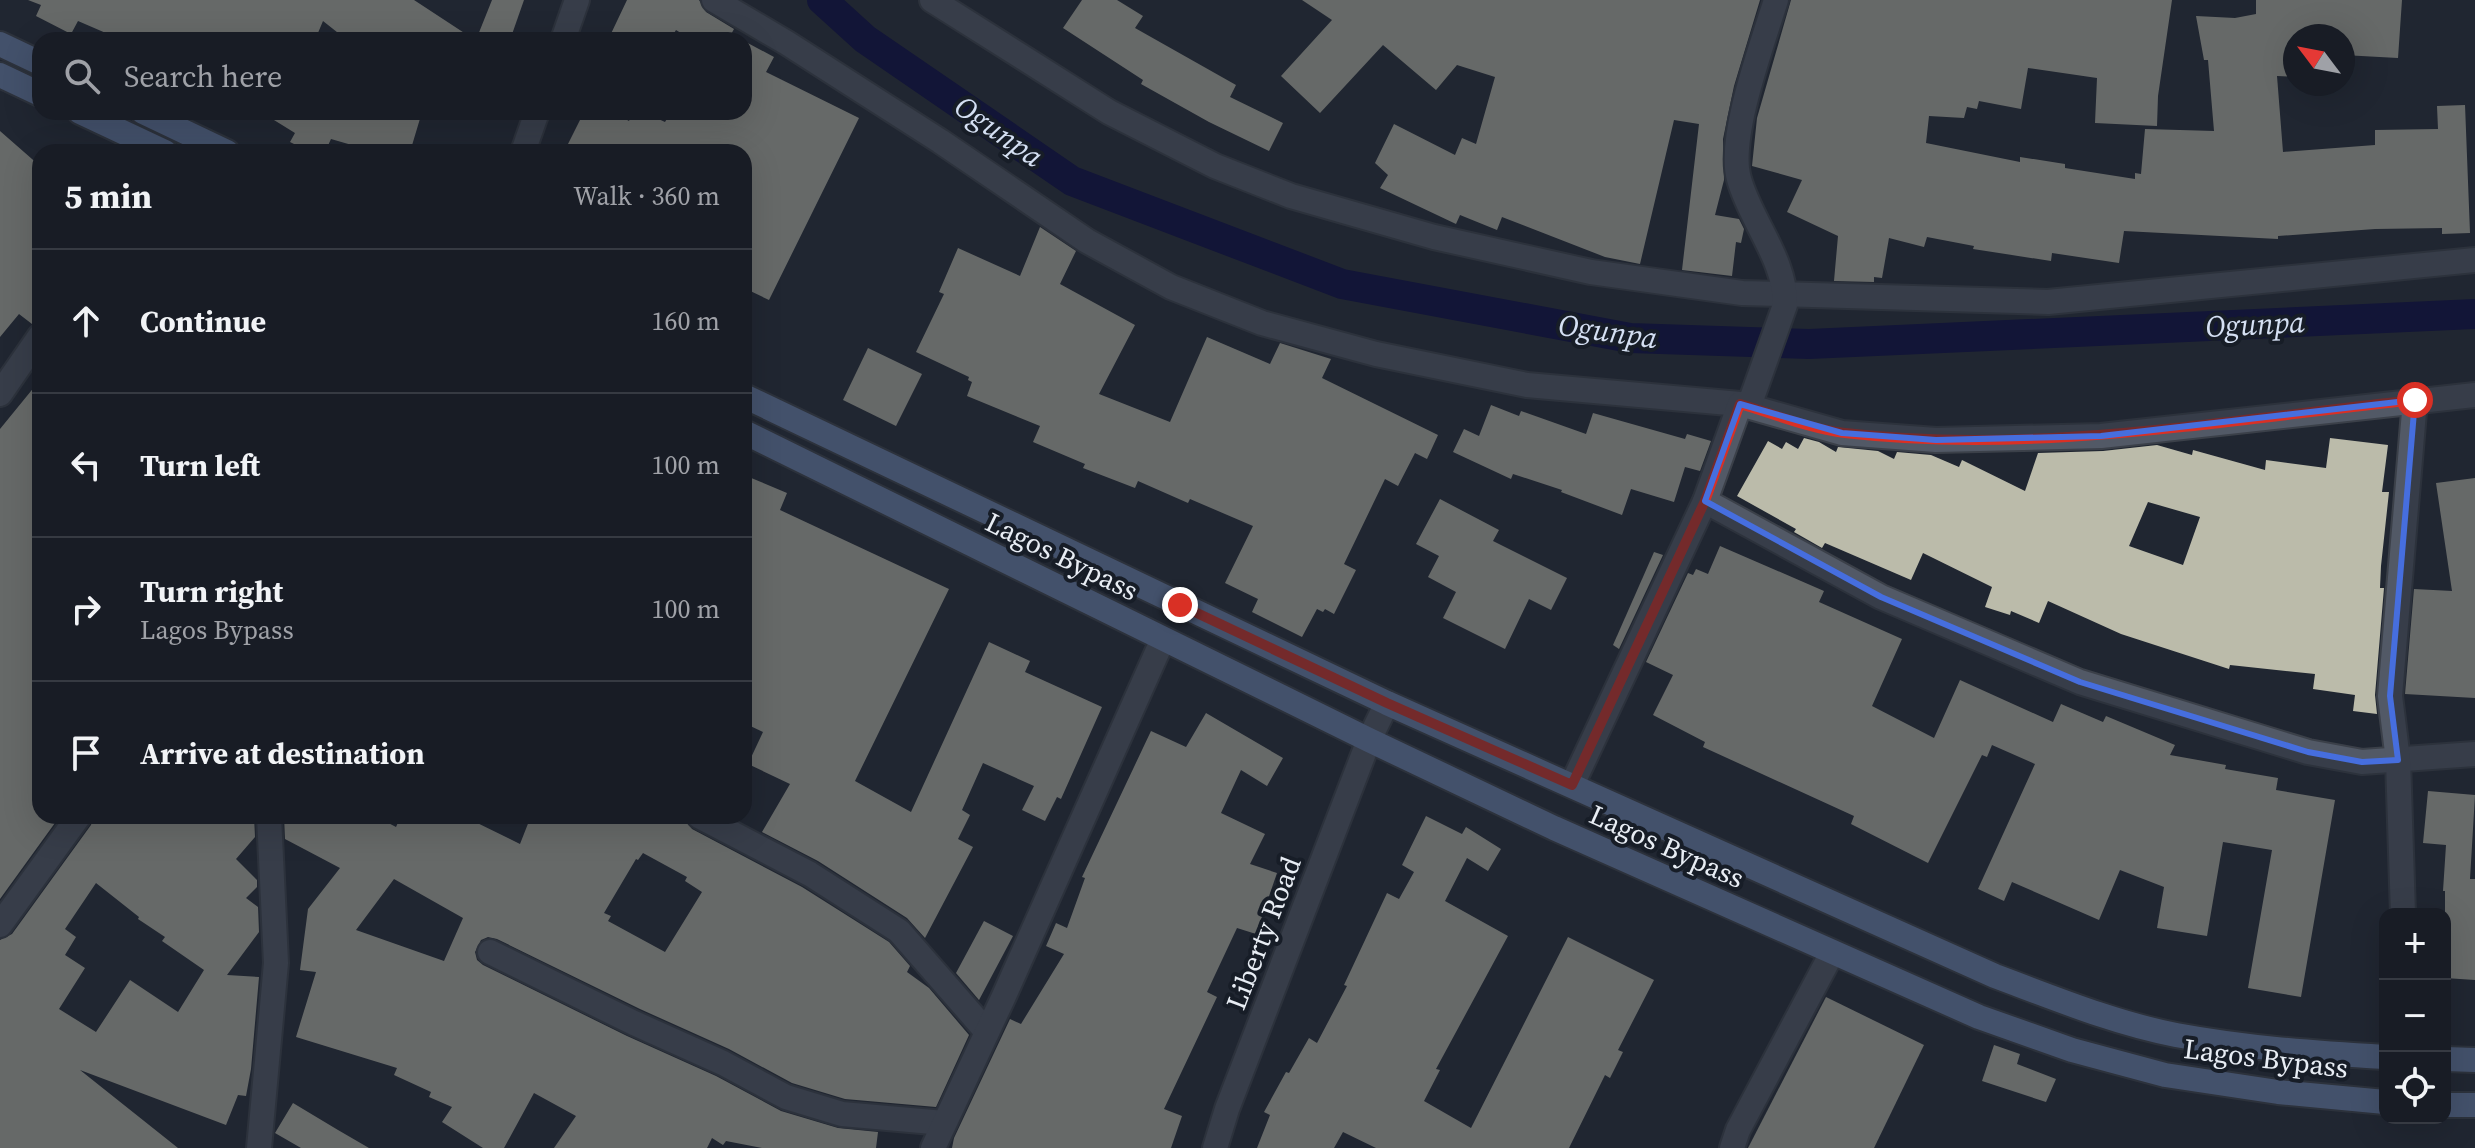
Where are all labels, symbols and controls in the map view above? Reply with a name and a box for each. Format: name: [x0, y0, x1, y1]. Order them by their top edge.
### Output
north arrow: [2283, 24, 2355, 96]
search box: [32, 32, 752, 120]
icon: search: [60, 54, 104, 98]
text: Search here: [124, 56, 282, 97]
water label: Ogunpa: [947, 86, 1052, 177]
text: 5 min: [64, 173, 152, 219]
text: Walk · 360 m: [573, 178, 720, 214]
icon: ahead: [64, 299, 108, 343]
text: Continue: [140, 301, 266, 342]
water label: Ogunpa: [2204, 301, 2306, 347]
text: 160 m: [652, 303, 720, 339]
water label: Ogunpa: [1556, 304, 1660, 358]
route start: [2397, 382, 2433, 418]
icon: left: [64, 443, 108, 487]
text: Turn left: [140, 445, 260, 486]
text: 100 m: [652, 447, 720, 483]
street label: Lagos Bypass: [979, 503, 1145, 609]
text: Turn right: [140, 571, 283, 612]
icon: right: [64, 587, 108, 631]
route end: [1162, 587, 1198, 623]
text: 100 m: [652, 591, 720, 627]
text: Lagos Bypass: [140, 612, 294, 648]
icon: arrive: [64, 731, 108, 775]
text: Arrive at destination: [140, 733, 425, 774]
street label: Lagos Bypass: [1584, 795, 1750, 897]
street label: Liberty Road: [1216, 851, 1310, 1015]
map controls: [2379, 908, 2451, 1124]
button: +: [2379, 908, 2451, 980]
button: −: [2379, 980, 2451, 1052]
street label: Lagos Bypass: [2182, 1029, 2350, 1087]
button: locate: [2379, 1052, 2451, 1124]

